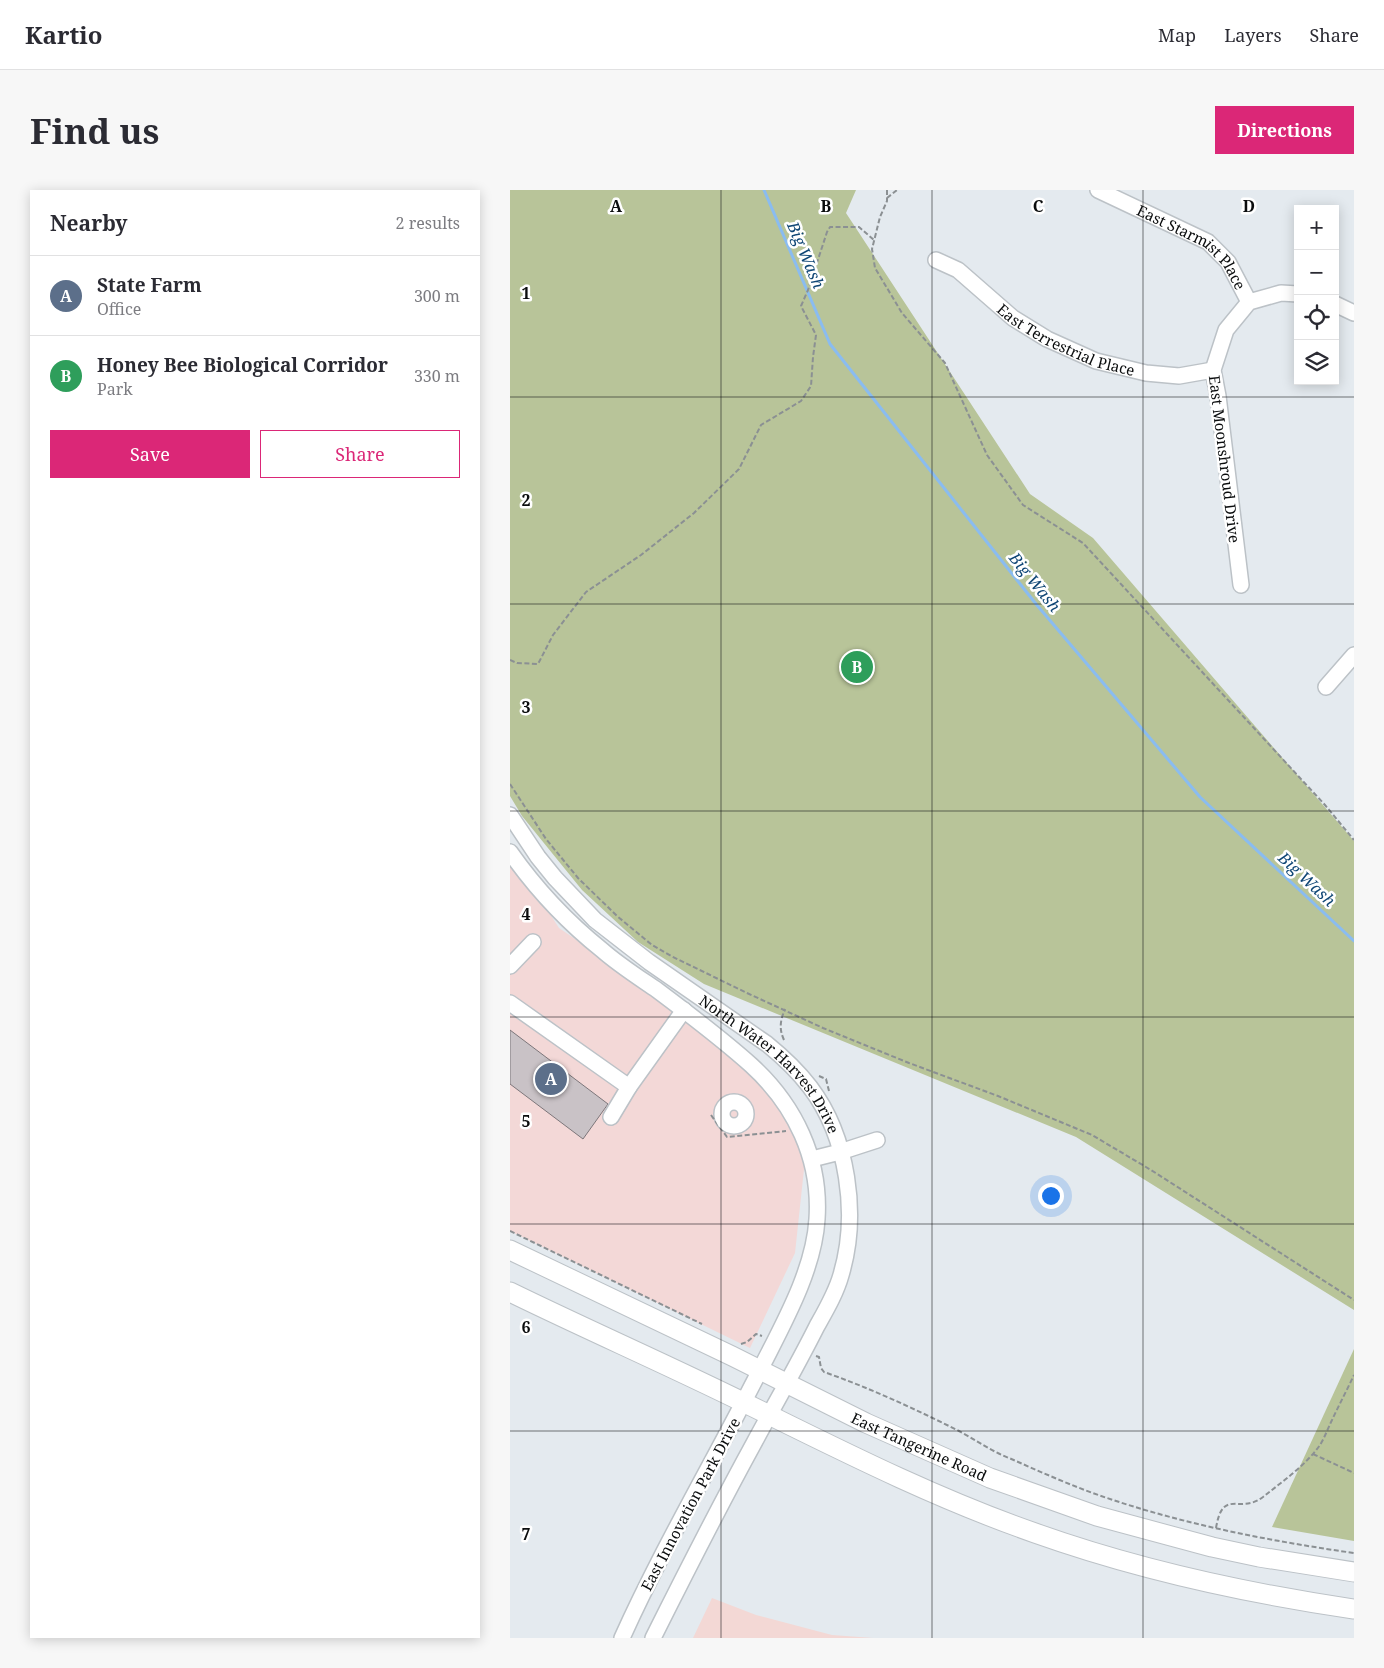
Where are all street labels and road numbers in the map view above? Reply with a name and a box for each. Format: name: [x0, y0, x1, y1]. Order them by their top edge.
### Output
street label: East Starmist Place: [1134, 200, 1251, 293]
street label: East Terrestrial Place: [993, 299, 1137, 380]
street label: East Moonshroud Drive: [1205, 374, 1245, 544]
street label: North Water Harvest Drive: [696, 990, 844, 1136]
street label: East Tangerine Road: [848, 1407, 990, 1485]
street label: East Innovation Park Drive: [636, 1414, 744, 1594]

